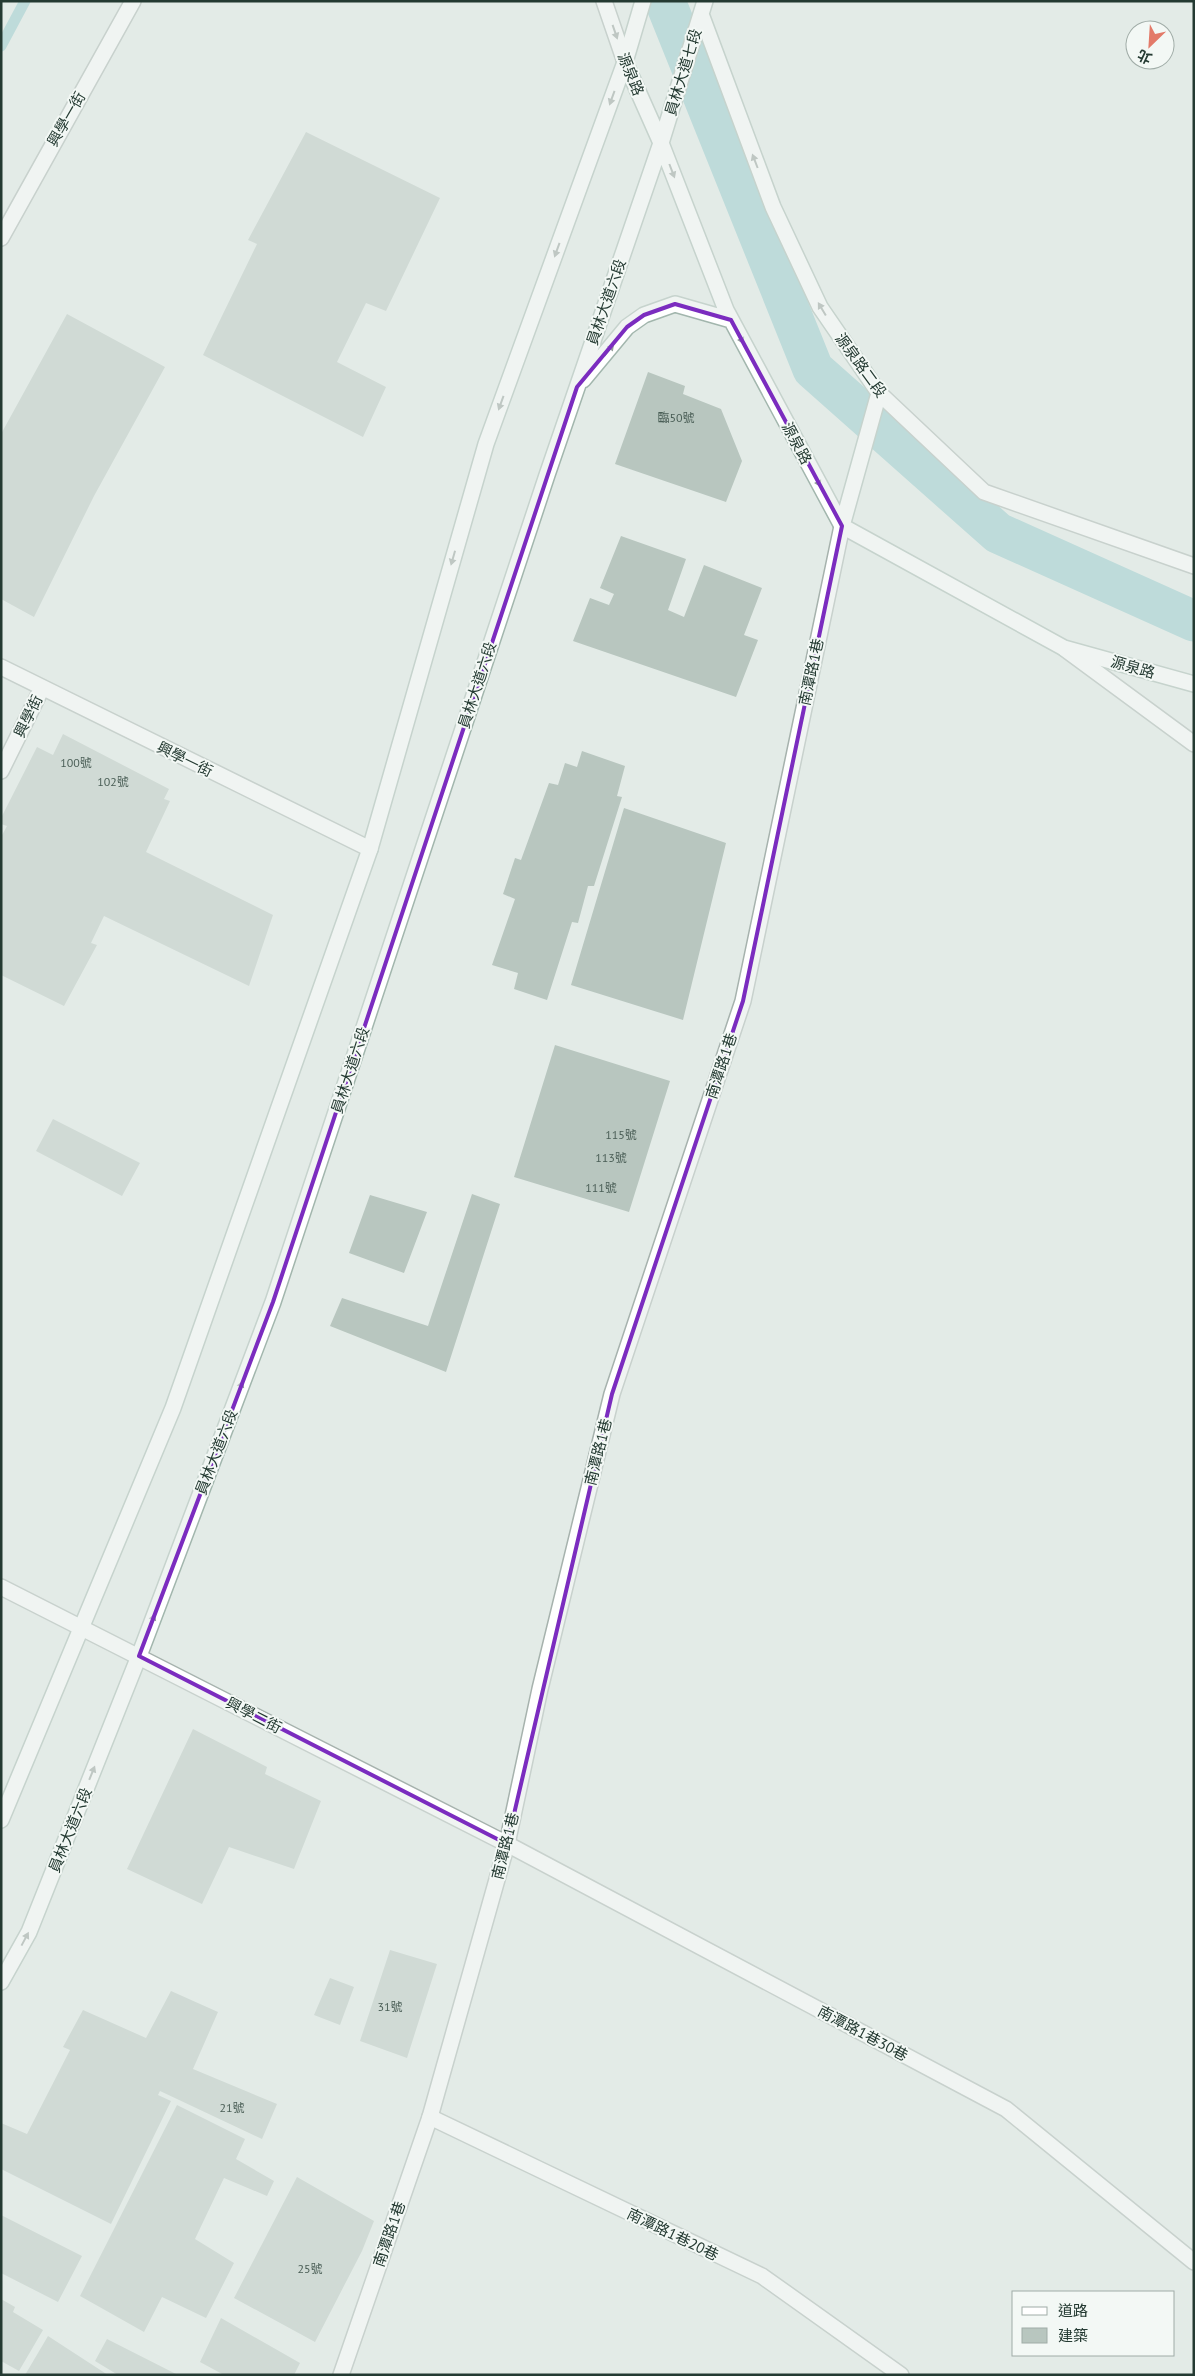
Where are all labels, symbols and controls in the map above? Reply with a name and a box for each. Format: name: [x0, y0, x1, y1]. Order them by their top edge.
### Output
north arrow: [1125, 20, 1175, 70]
one-way arrow: [611, 24, 619, 39]
street label: 員林大道七段: [661, 26, 705, 118]
text: 北: [1134, 46, 1155, 68]
street label: 源泉路: [614, 50, 648, 98]
street label: 興學一街: [43, 88, 89, 150]
one-way arrow: [608, 90, 615, 105]
one-way arrow: [751, 153, 759, 168]
one-way arrow: [668, 164, 676, 178]
one-way arrow: [553, 243, 560, 258]
street label: 員林大道六段: [582, 256, 630, 348]
one-way arrow: [818, 303, 827, 316]
street label: 源泉路二段: [831, 329, 891, 401]
one-way arrow: [736, 331, 745, 344]
one-way arrow: [603, 343, 614, 356]
one-way arrow: [497, 396, 505, 411]
house number: 臨50號: [657, 410, 695, 425]
street label: 源泉路: [778, 419, 816, 467]
one-way arrow: [813, 473, 821, 488]
one-way arrow: [449, 551, 457, 566]
street label: 南潭路1巷: [795, 637, 827, 707]
street label: 員林大道六段: [454, 639, 500, 731]
street label: 源泉路: [1109, 652, 1157, 682]
street label: 興學街: [10, 692, 46, 740]
street label: 興學一街: [154, 737, 216, 781]
house number: 100號: [60, 755, 92, 770]
house number: 102號: [97, 774, 129, 789]
street label: 員林大道六段: [327, 1024, 373, 1116]
street label: 南潭路1巷: [701, 1031, 741, 1101]
house number: 115號: [605, 1127, 637, 1142]
house number: 113號: [595, 1150, 627, 1165]
house number: 111號: [585, 1180, 617, 1195]
one-way arrow: [237, 1380, 245, 1395]
street label: 員林大道六段: [191, 1407, 241, 1497]
street label: 南潭路1巷: [581, 1417, 615, 1487]
one-way arrow: [149, 1614, 156, 1629]
street label: 興學二街: [223, 1693, 285, 1737]
one-way arrow: [89, 1765, 97, 1780]
street label: 員林大道六段: [44, 1785, 96, 1875]
street label: 南潭路1巷: [488, 1811, 522, 1881]
one-way arrow: [21, 1932, 29, 1947]
house number: 31號: [377, 1999, 403, 2014]
street label: 南潭路1巷30巷: [815, 2001, 911, 2065]
house number: 21號: [219, 2100, 245, 2115]
street label: 南潭路1巷: [369, 2199, 409, 2269]
street label: 南潭路1巷20巷: [624, 2204, 722, 2264]
house number: 25號: [297, 2261, 323, 2276]
legend: [1012, 2291, 1175, 2356]
text: 道路: [1058, 2301, 1088, 2320]
text: 建築: [1058, 2326, 1088, 2345]

